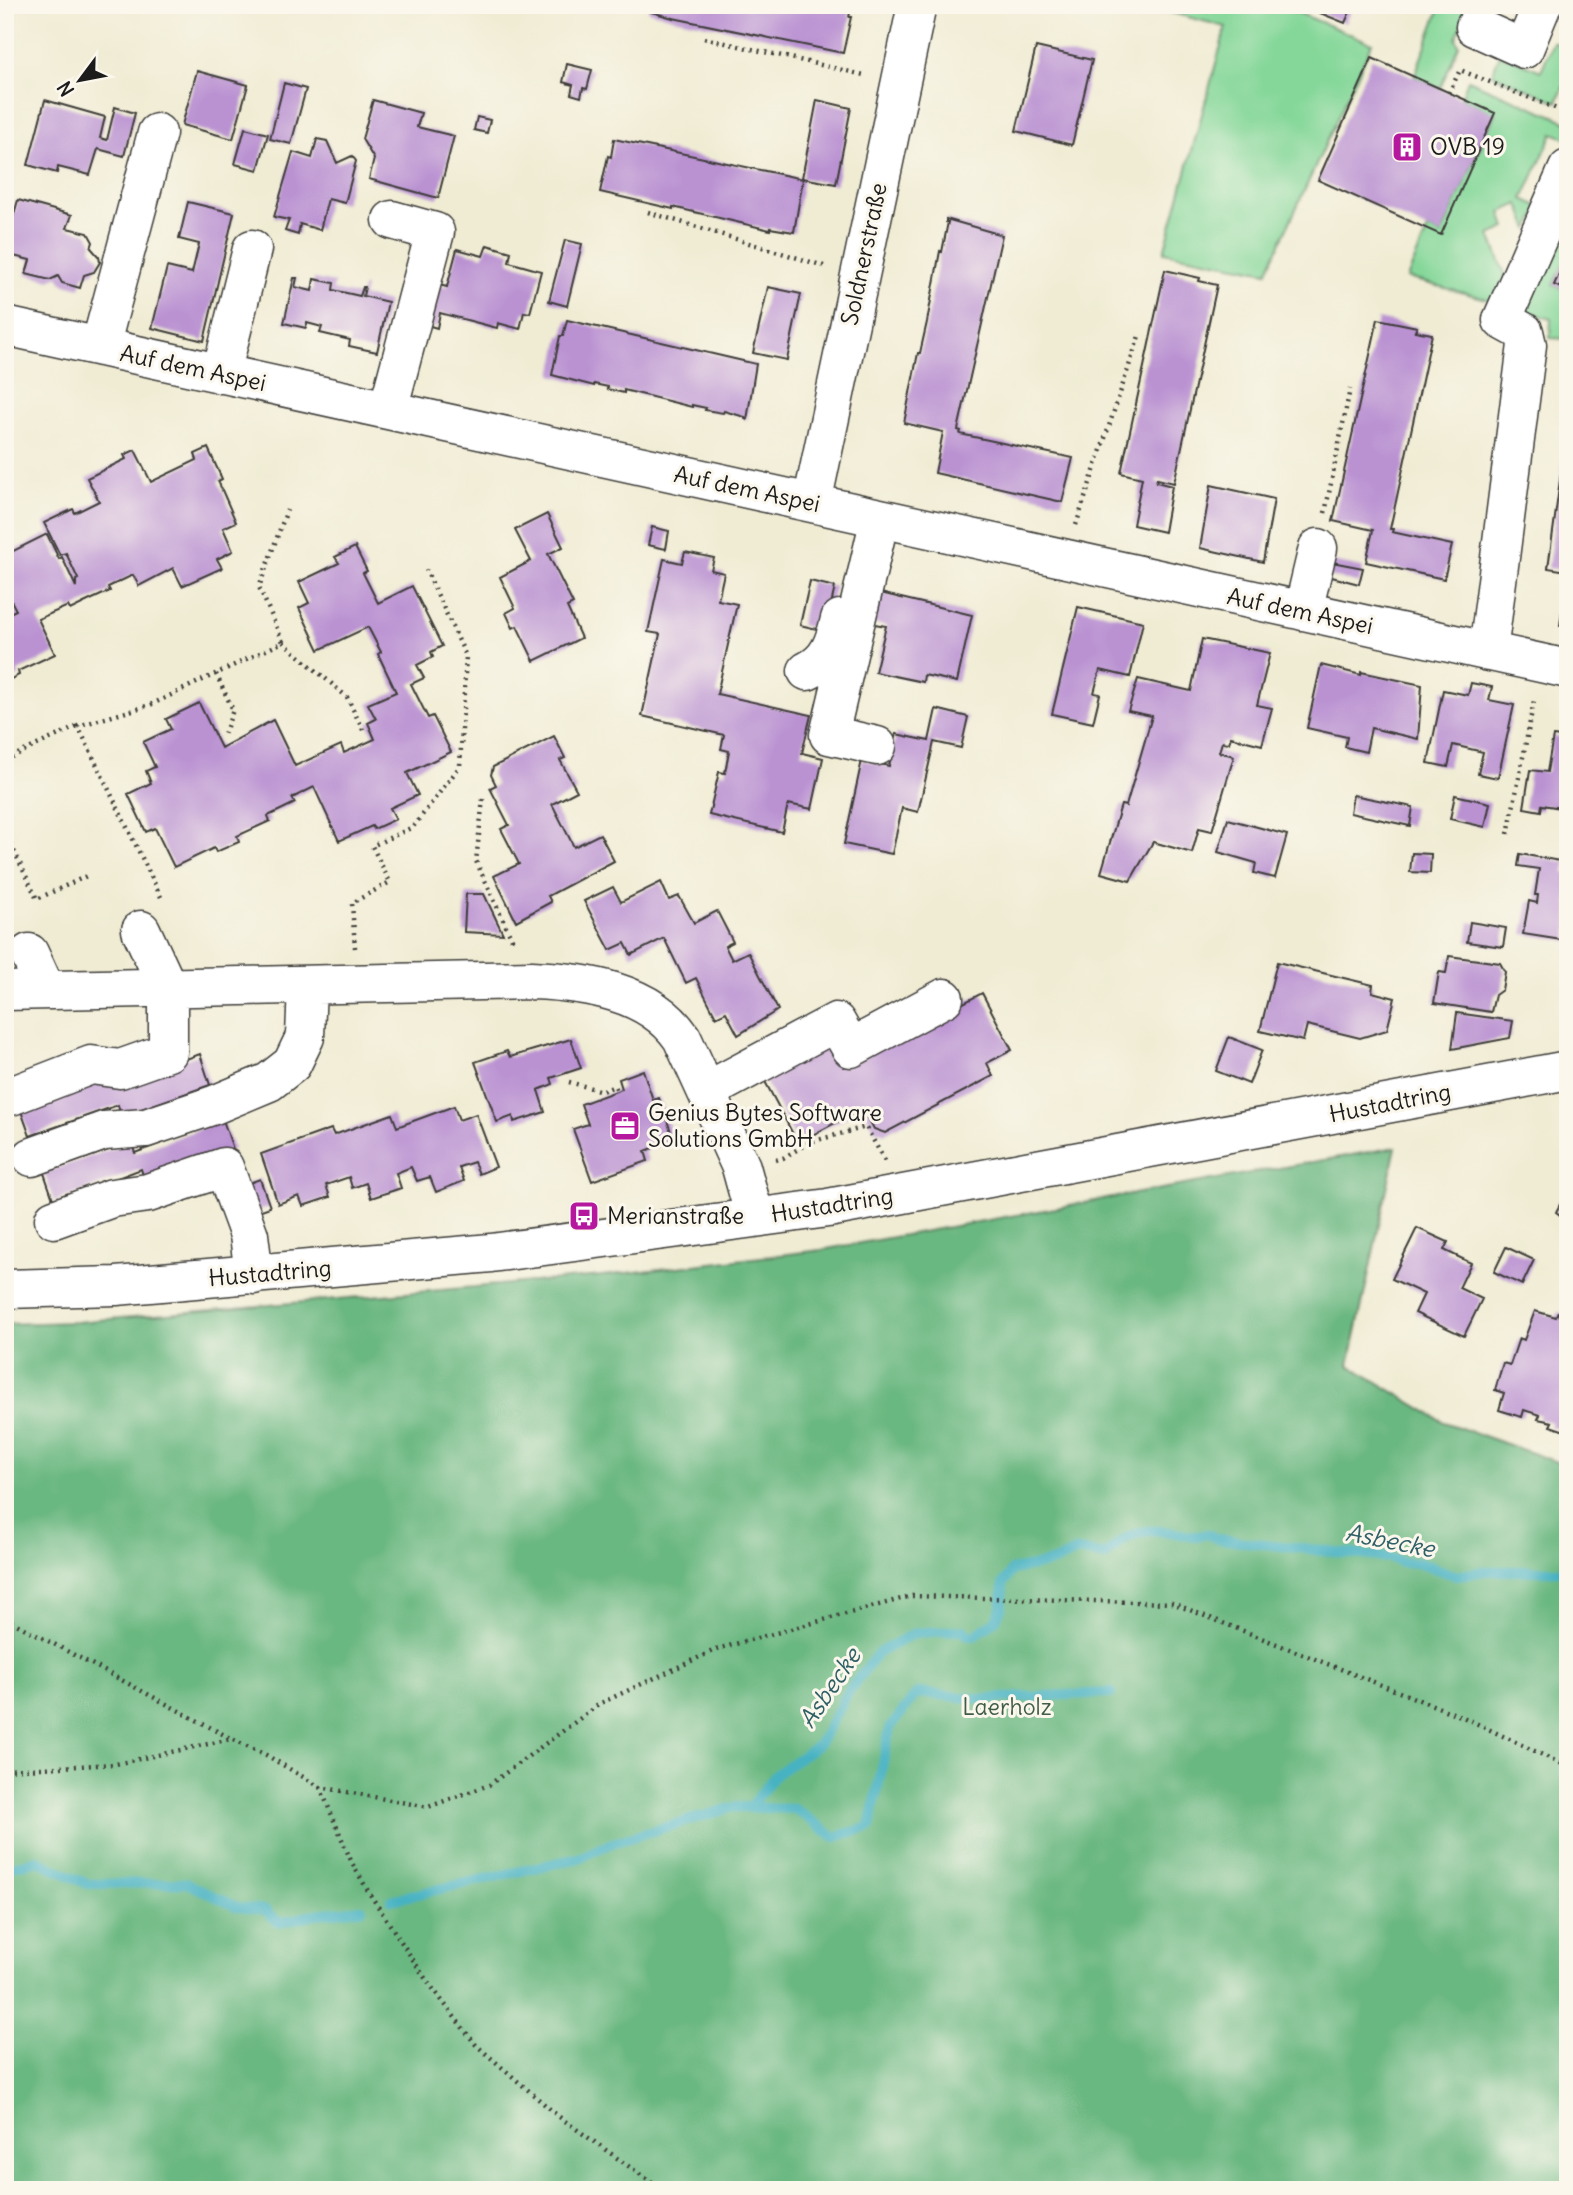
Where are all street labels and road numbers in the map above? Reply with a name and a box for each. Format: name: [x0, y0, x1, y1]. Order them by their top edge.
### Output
street label: Soldnerstraße: [834, 180, 893, 328]
street label: Auf dem Aspei: [117, 338, 269, 397]
street label: Auf dem Aspei: [671, 459, 823, 518]
street label: Auf dem Aspei: [1224, 581, 1376, 640]
street label: Hustadtring: [1327, 1077, 1453, 1128]
street label: Hustadtring: [769, 1181, 895, 1228]
street label: Hustadtring: [207, 1253, 333, 1292]

